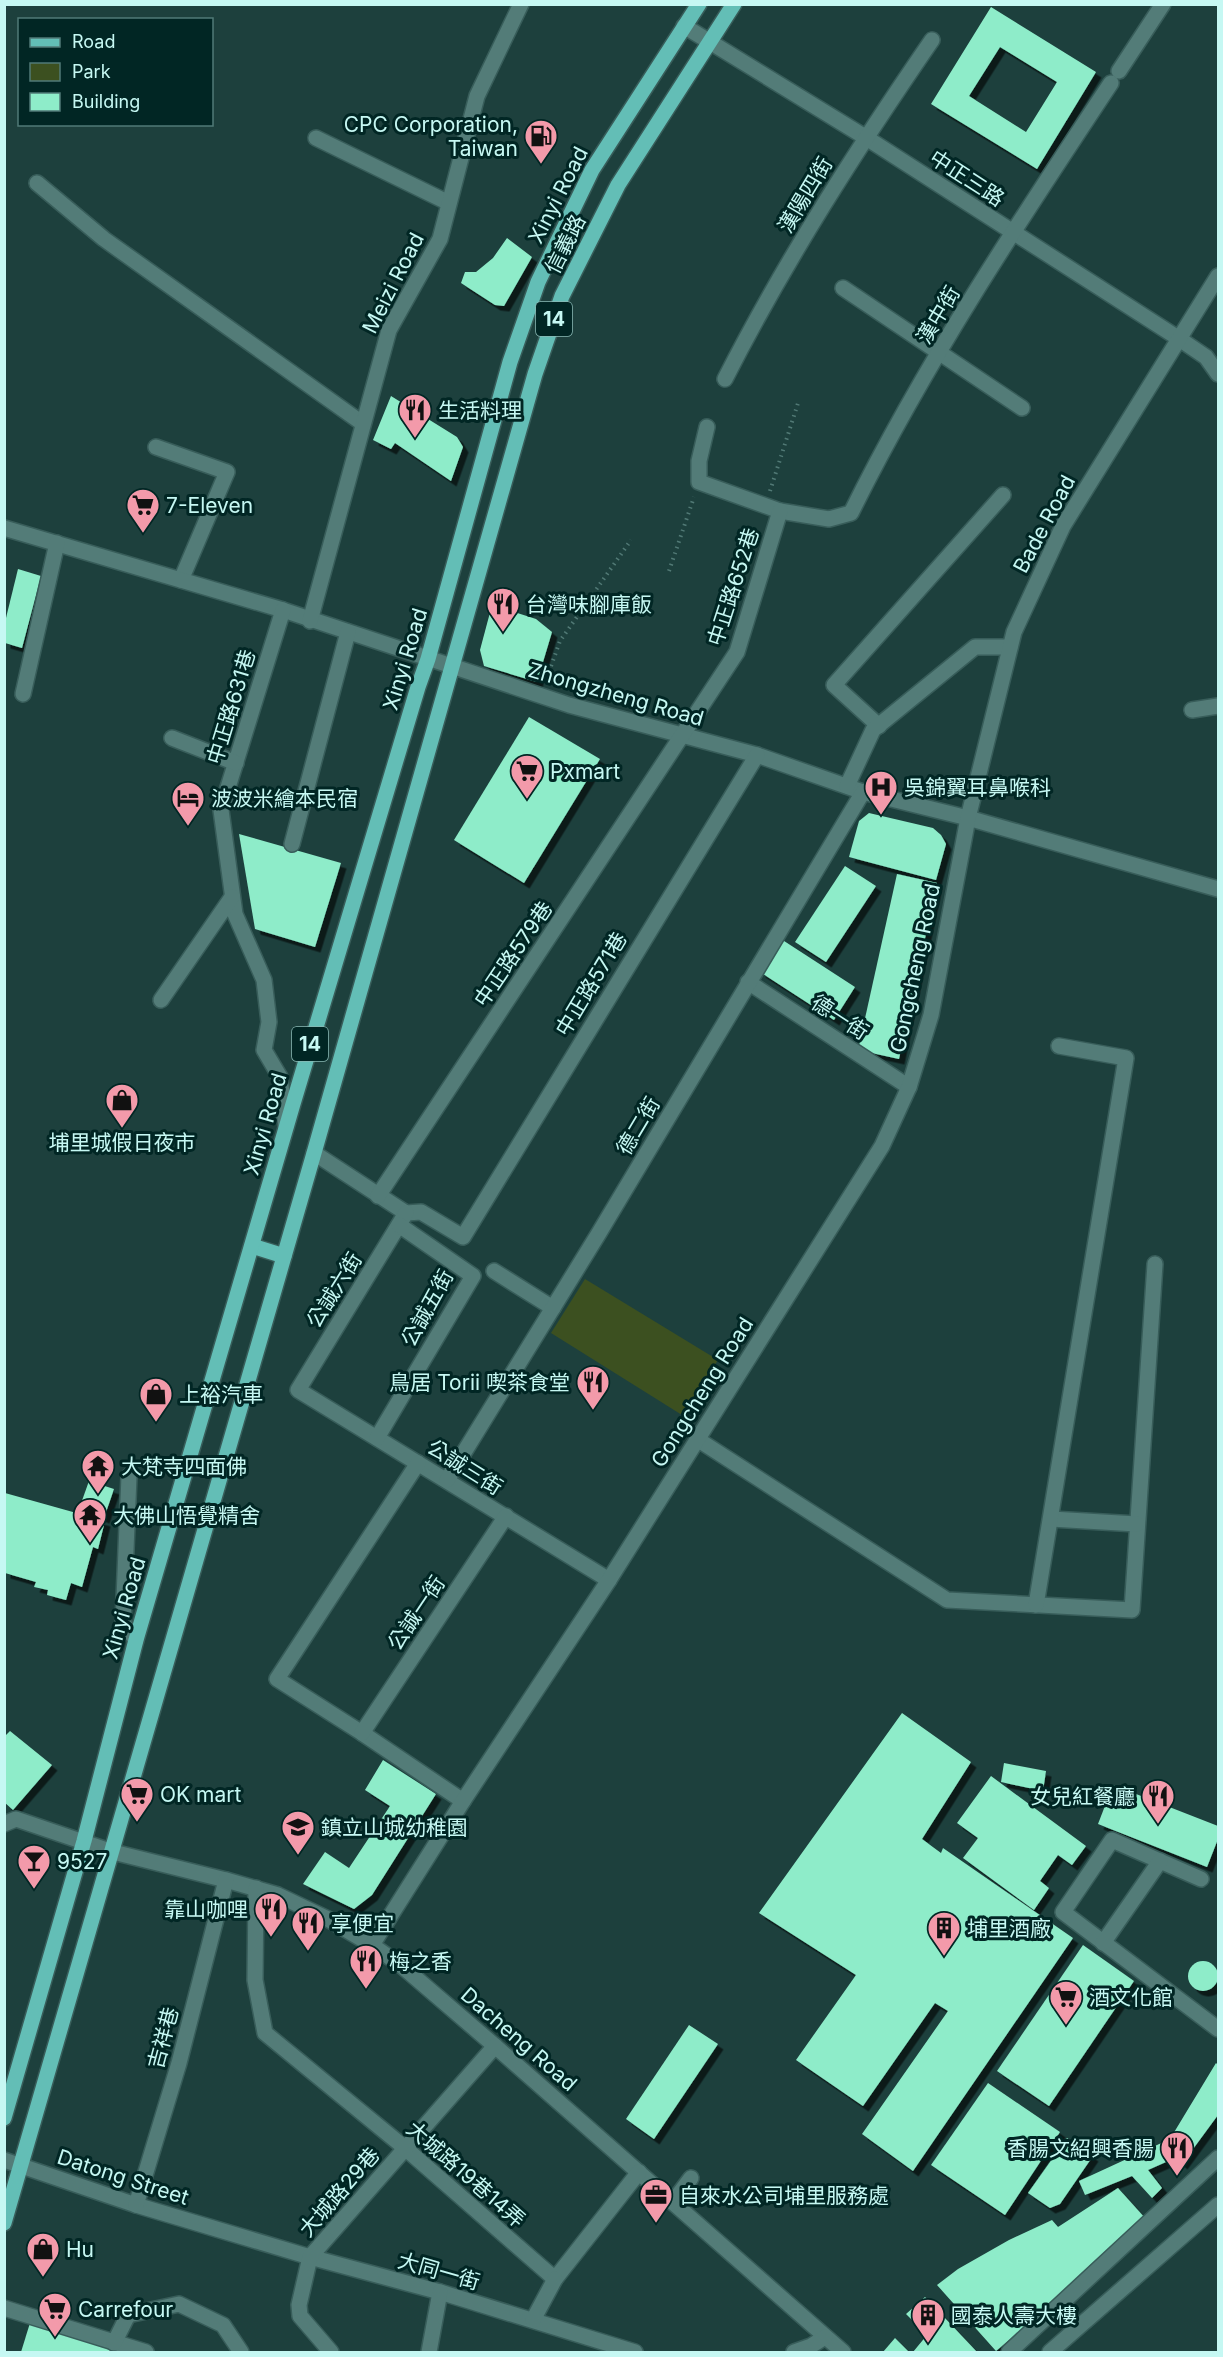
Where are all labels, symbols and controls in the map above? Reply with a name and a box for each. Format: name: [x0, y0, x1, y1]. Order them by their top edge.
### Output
legend: [18, 18, 213, 126]
text: Road: [72, 31, 115, 52]
text: Park: [72, 61, 111, 82]
text: Building: [72, 91, 140, 112]
place label: CPC Corporation, Taiwan: [344, 112, 518, 161]
fuel station icon: CPC Corporation, Taiwan: [523, 118, 559, 165]
street label: Xinyi Road: [523, 143, 593, 247]
street label: 中正三路: [925, 145, 1009, 211]
street label: 漢陽四街: [773, 153, 837, 237]
street label: 信義路: [540, 210, 590, 278]
street label: Meizi Road: [357, 229, 429, 337]
street label: 漢中街: [911, 282, 965, 348]
road number: 14: [536, 302, 572, 336]
restaurant icon: 生活料理: [397, 392, 433, 439]
place label: 生活料理: [438, 398, 522, 423]
street label: Bade Road: [1008, 471, 1080, 577]
supermarket icon: 7-Eleven: [125, 487, 161, 534]
place label: 7-Eleven: [166, 493, 253, 518]
street label: 中正路652巷: [702, 525, 764, 649]
restaurant icon: 台灣味腳庫飯: [485, 586, 521, 633]
place label: 台灣味腳庫飯: [526, 592, 652, 617]
street label: Xinyi Road: [378, 605, 432, 713]
street label: 中正路631巷: [202, 647, 260, 767]
street label: Zhongzheng Road: [525, 657, 707, 731]
supermarket icon: Pxmart: [509, 753, 545, 800]
place label: Pxmart: [550, 759, 620, 784]
hospital icon: 吳錦翼耳鼻喉科: [863, 769, 899, 816]
place label: 吳錦翼耳鼻喉科: [904, 775, 1051, 800]
hotel icon: 波波米繪本民宿: [170, 780, 206, 827]
place label: 波波米繪本民宿: [211, 786, 358, 811]
street label: Gongcheng Road: [885, 881, 945, 1055]
street label: 中正路579巷: [469, 897, 557, 1011]
street label: 中正路571巷: [550, 927, 632, 1041]
street label: 德一街: [807, 989, 873, 1045]
road number: 14: [292, 1027, 328, 1061]
street label: Xinyi Road: [239, 1070, 291, 1178]
shop icon: 埔里城假日夜市: [104, 1082, 140, 1129]
street label: 德二街: [611, 1093, 665, 1159]
place label: 埔里城假日夜市: [49, 1130, 196, 1155]
street label: 公誠六街: [301, 1248, 367, 1332]
street label: 公誠五街: [396, 1265, 458, 1351]
street label: Gongcheng Road: [646, 1312, 758, 1472]
restaurant icon: 鳥居 Torii 喫茶食堂: [575, 1364, 611, 1411]
place label: 鳥居 Torii 喫茶食堂: [389, 1370, 570, 1395]
shop icon: 上裕汽車: [138, 1376, 174, 1423]
place label: 上裕汽車: [179, 1382, 263, 1407]
street label: 公誠三街: [423, 1434, 507, 1500]
temple icon: 大梵寺四面佛: [80, 1448, 116, 1495]
place label: 大梵寺四面佛: [121, 1454, 247, 1479]
temple icon: 大佛山悟覺精舍: [72, 1497, 108, 1544]
place label: 大佛山悟覺精舍: [113, 1503, 260, 1528]
street label: Xinyi Road: [98, 1554, 150, 1662]
street label: 公誠一街: [382, 1571, 450, 1655]
supermarket icon: OK mart: [119, 1776, 155, 1823]
restaurant icon: 女兒紅餐廳: [1140, 1778, 1176, 1825]
place label: OK mart: [160, 1782, 241, 1807]
place label: 女兒紅餐廳: [1030, 1784, 1135, 1809]
school or university icon: 鎮立山城幼稚園: [280, 1809, 316, 1856]
place label: 鎮立山城幼稚園: [321, 1815, 468, 1840]
bar icon: 9527: [16, 1843, 52, 1890]
place label: 9527: [57, 1849, 107, 1874]
restaurant icon: 靠山咖哩: [253, 1891, 289, 1938]
place label: 靠山咖哩: [164, 1897, 248, 1922]
restaurant icon: 享便宜: [290, 1905, 326, 1952]
building icon: 埔里酒廠: [926, 1910, 962, 1957]
place label: 享便宜: [331, 1911, 394, 1936]
place label: 埔里酒廠: [967, 1916, 1051, 1941]
restaurant icon: 梅之香: [348, 1943, 384, 1990]
place label: 梅之香: [389, 1949, 452, 1974]
supermarket icon: 酒文化館: [1048, 1979, 1084, 2026]
street label: Dacheng Road: [456, 1982, 582, 2096]
place label: 酒文化館: [1089, 1985, 1173, 2010]
street label: 吉祥巷: [143, 2004, 183, 2072]
street label: 大城路19巷14弄: [402, 2116, 530, 2232]
restaurant icon: 香腸文紹興香腸: [1159, 2130, 1195, 2177]
place label: 香腸文紹興香腸: [1007, 2136, 1154, 2161]
street label: 大城路29巷: [294, 2142, 384, 2242]
street label: Datong Street: [54, 2144, 192, 2210]
office icon: 自來水公司埔里服務處: [638, 2177, 674, 2224]
place label: 自來水公司埔里服務處: [679, 2183, 889, 2208]
shop icon: Hu: [25, 2231, 61, 2278]
place label: Hu: [66, 2237, 94, 2262]
street label: 大同一街: [395, 2247, 483, 2295]
supermarket icon: Carrefour: [37, 2291, 73, 2338]
place label: Carrefour: [78, 2297, 173, 2322]
building icon: 國泰人壽大樓: [910, 2297, 946, 2344]
place label: 國泰人壽大樓: [951, 2303, 1077, 2328]

